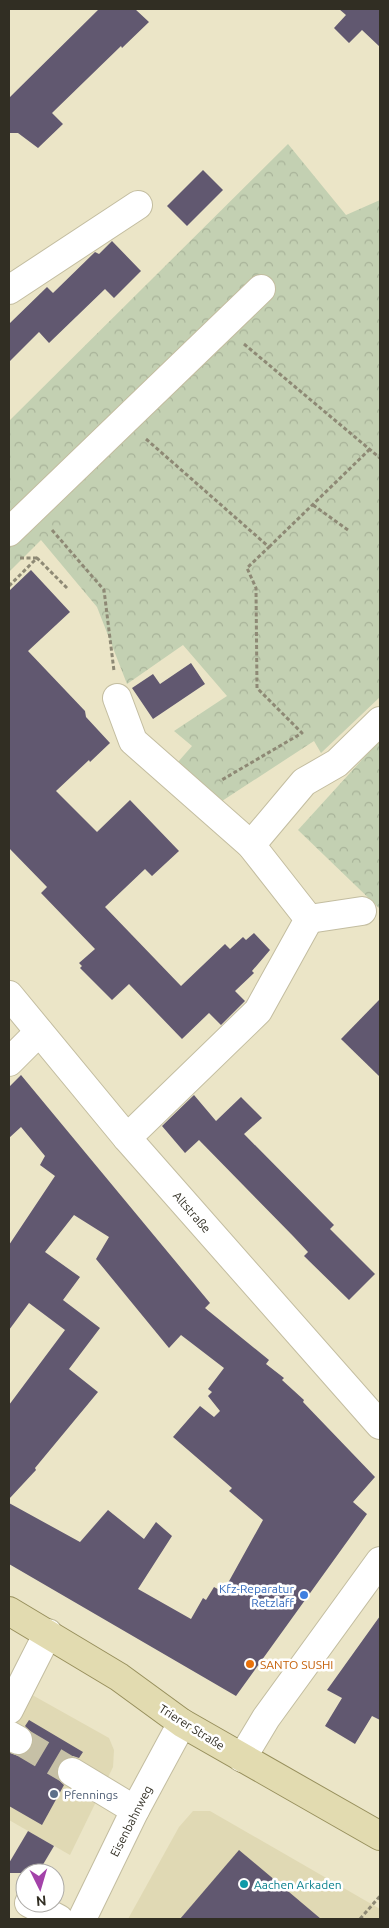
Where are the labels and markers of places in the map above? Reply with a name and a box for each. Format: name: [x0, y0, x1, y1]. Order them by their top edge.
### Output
place label: Kfz-Reparatur Retzlaff: [219, 1582, 295, 1609]
marker: Kfz-Reparatur Retzlaff: [298, 1589, 310, 1601]
marker: SANTO SUSHI: [244, 1658, 256, 1670]
place label: SANTO SUSHI: [260, 1658, 333, 1671]
marker: Pfennings: [48, 1788, 60, 1800]
place label: Pfennings: [64, 1788, 118, 1801]
marker: Aachen Arkaden: [238, 1878, 250, 1890]
place label: Aachen Arkaden: [254, 1878, 342, 1891]

